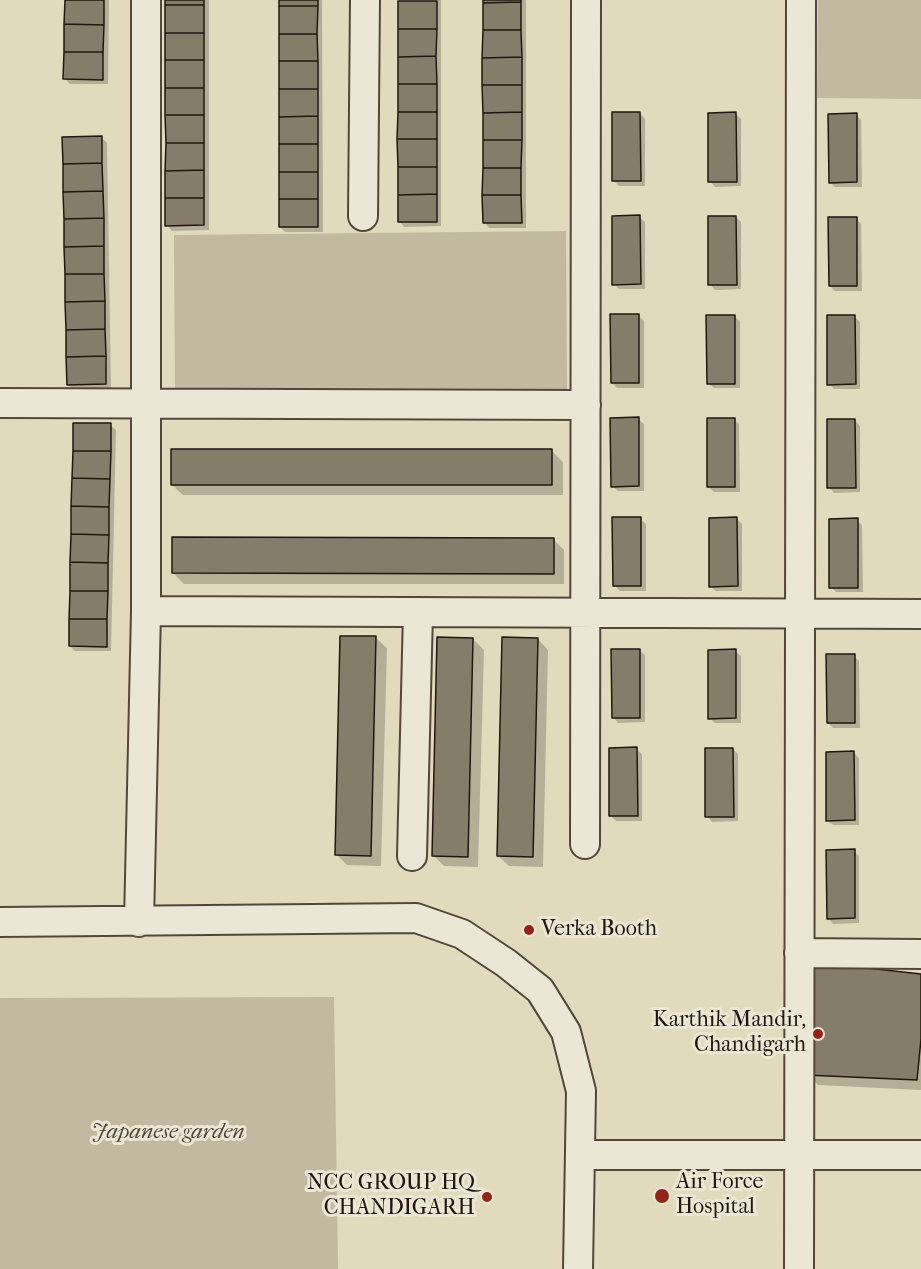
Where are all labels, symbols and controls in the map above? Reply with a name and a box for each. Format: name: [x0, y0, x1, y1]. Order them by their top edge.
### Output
place label: Verka Booth: [541, 917, 657, 943]
marker: Verka Booth: [522, 923, 536, 937]
place label: Karthik Mandir, Chandigarh: [653, 1008, 806, 1060]
marker: Karthik Mandir, Chandigarh: [811, 1027, 825, 1041]
park label: Japanese garden: [91, 1120, 245, 1146]
place label: Air Force Hospital: [676, 1170, 763, 1222]
place label: NCC GROUP HQ CHANDIGARH: [307, 1171, 475, 1222]
marker: Air Force Hospital: [653, 1187, 671, 1205]
marker: NCC GROUP HQ CHANDIGARH: [480, 1190, 494, 1204]

